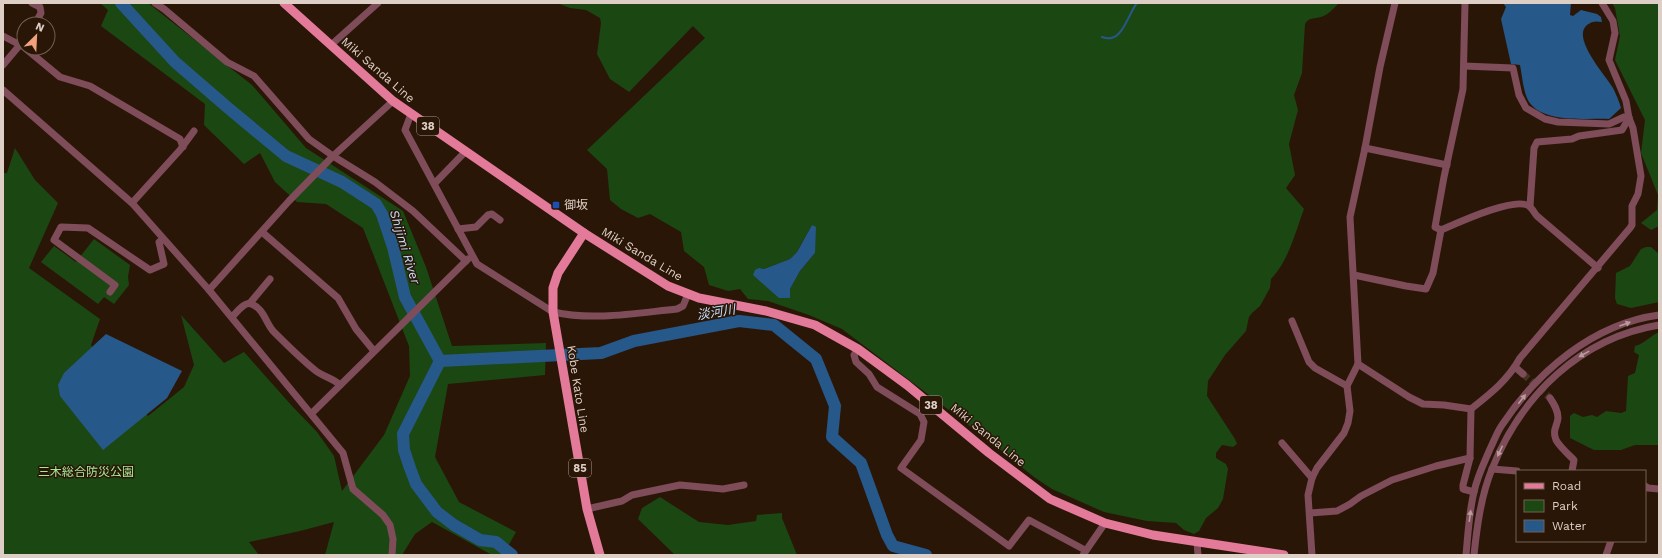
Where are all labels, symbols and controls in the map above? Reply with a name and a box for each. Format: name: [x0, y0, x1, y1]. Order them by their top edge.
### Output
north arrow: [16, 16, 56, 56]
text: N: [33, 20, 46, 35]
street label: Miki Sanda Line: [339, 34, 417, 106]
road number: 38: [417, 117, 439, 135]
place label: 御坂: [564, 198, 588, 212]
marker: 御坂: [551, 200, 561, 210]
water label: Shijimi River: [387, 208, 424, 287]
street label: Miki Sanda Line: [599, 224, 685, 284]
water label: 淡河川: [696, 301, 738, 322]
one-way arrow: [1620, 321, 1632, 327]
street label: Kobe Kato Line: [564, 344, 592, 434]
one-way arrow: [1578, 350, 1590, 357]
one-way arrow: [1518, 394, 1526, 405]
road number: 38: [920, 396, 942, 414]
street label: Miki Sanda Line: [948, 401, 1028, 469]
one-way arrow: [1497, 445, 1503, 456]
road number: 85: [569, 459, 591, 477]
park label: 三木総合防災公園: [38, 465, 134, 479]
legend: [1516, 470, 1646, 542]
text: Road: [1552, 479, 1581, 493]
text: Park: [1552, 499, 1578, 513]
one-way arrow: [1467, 510, 1473, 522]
text: Water: [1552, 519, 1587, 533]

